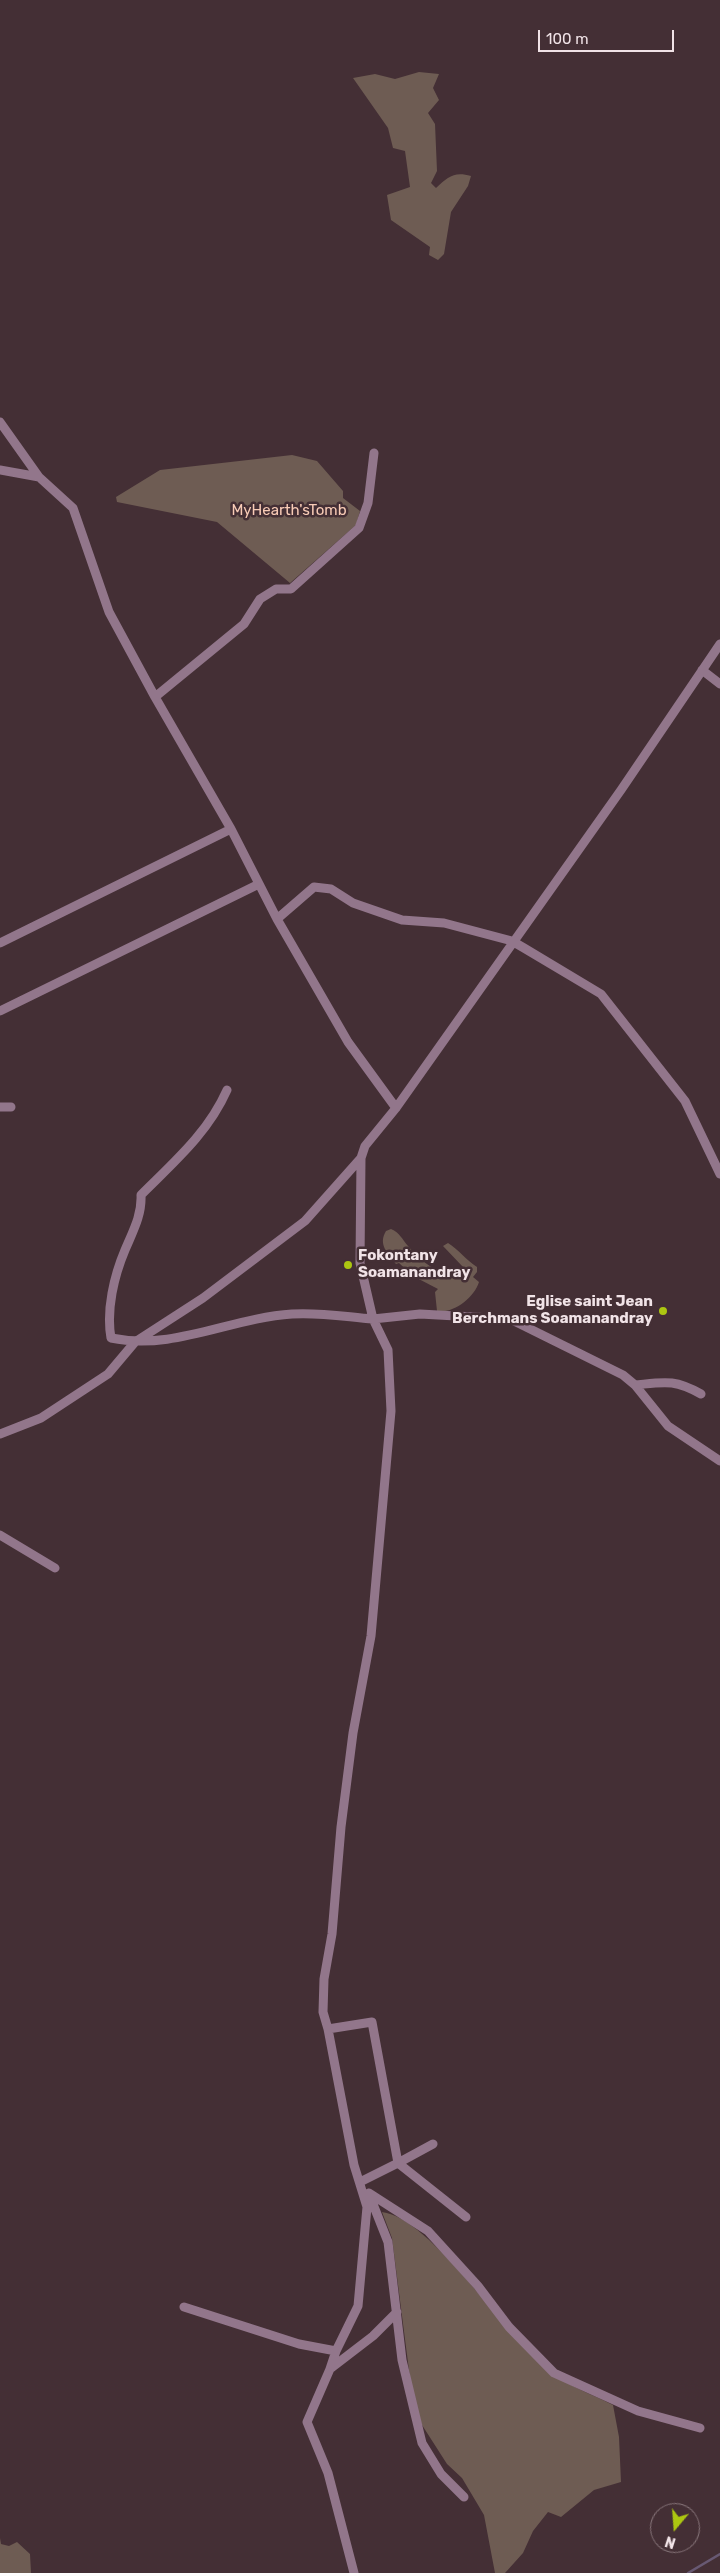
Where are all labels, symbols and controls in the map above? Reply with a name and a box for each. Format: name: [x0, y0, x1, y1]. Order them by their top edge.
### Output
scale bar: [540, 20, 676, 52]
text: 100 m: [546, 30, 588, 48]
park label: MyHearth'sTomb: [231, 502, 347, 520]
place label: Fokontany Soamanandray: [358, 1247, 470, 1282]
marker: Fokontany Soamanandray: [342, 1259, 354, 1271]
place label: Eglise saint Jean Berchmans Soamanandray: [452, 1293, 653, 1328]
marker: Eglise saint Jean Berchmans Soamanandray: [657, 1305, 669, 1317]
north arrow: [650, 2503, 700, 2553]
text: N: [663, 2532, 678, 2551]

